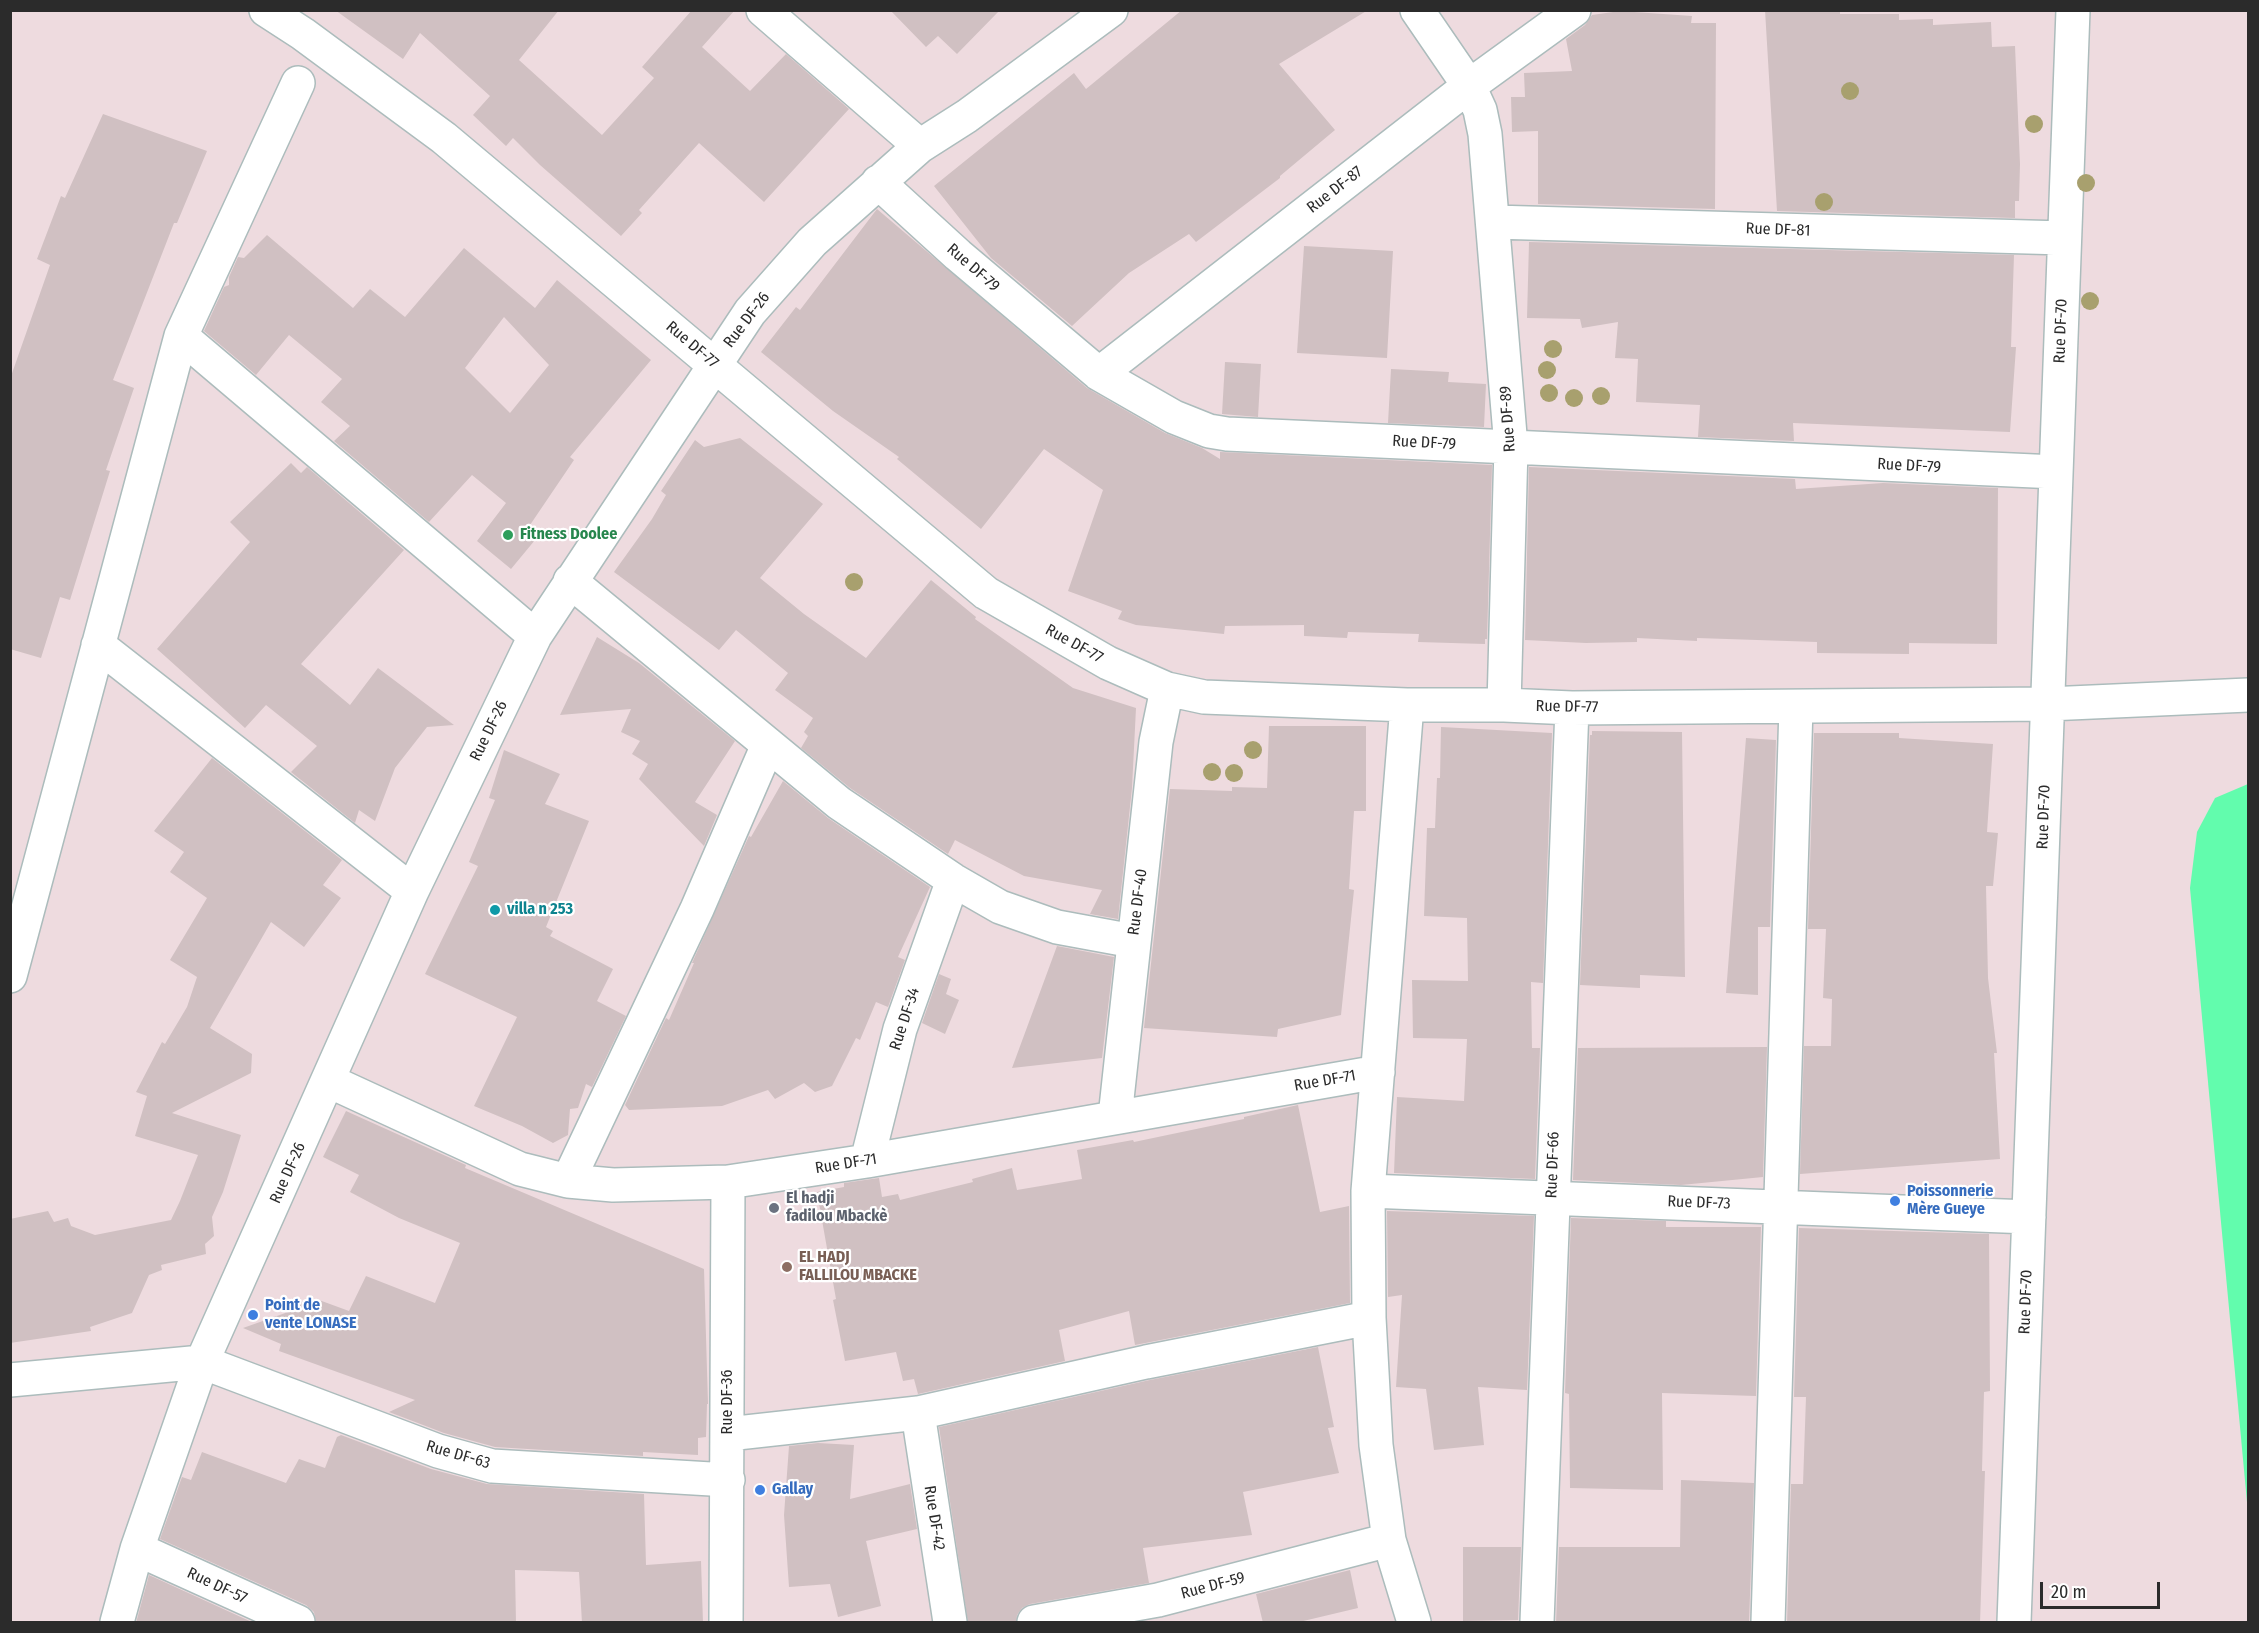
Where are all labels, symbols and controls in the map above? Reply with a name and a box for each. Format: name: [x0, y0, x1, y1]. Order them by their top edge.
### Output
street label: Rue DF-87: [1303, 162, 1367, 218]
street label: Rue DF-81: [1745, 219, 1811, 241]
street label: Rue DF-79: [943, 240, 1003, 296]
street label: Rue DF-26: [720, 288, 774, 352]
street label: Rue DF-70: [2050, 298, 2072, 364]
street label: Rue DF-77: [662, 317, 722, 373]
street label: Rue DF-89: [1496, 385, 1520, 453]
street label: Rue DF-79: [1392, 432, 1456, 454]
street label: Rue DF-79: [1877, 455, 1941, 477]
place label: Fitness Doolee: [520, 525, 617, 545]
marker: Fitness Doolee: [501, 528, 515, 542]
street label: Rue DF-77: [1042, 620, 1106, 668]
street label: Rue DF-77: [1535, 697, 1599, 717]
street label: Rue DF-26: [466, 698, 512, 764]
street label: Rue DF-70: [2033, 784, 2055, 850]
street label: Rue DF-40: [1124, 868, 1152, 936]
place label: villa n 253: [507, 900, 573, 920]
marker: villa n 253: [488, 903, 502, 917]
street label: Rue DF-34: [886, 985, 924, 1053]
street label: Rue DF-71: [1293, 1066, 1357, 1096]
street label: Rue DF-66: [1542, 1131, 1564, 1199]
street label: Rue DF-26: [266, 1139, 310, 1207]
street label: Rue DF-71: [814, 1150, 878, 1178]
place label: Poissonnerie Mère Gueye: [1907, 1182, 1993, 1220]
place label: El hadji fadilou Mbackè: [786, 1189, 887, 1227]
street label: Rue DF-73: [1667, 1192, 1731, 1214]
marker: Poissonnerie Mère Gueye: [1888, 1194, 1902, 1208]
marker: El hadji fadilou Mbackè: [767, 1201, 781, 1215]
place label: EL HADJ FALLILOU MBACKE: [799, 1248, 917, 1286]
marker: EL HADJ FALLILOU MBACKE: [780, 1260, 794, 1274]
street label: Rue DF-70: [2015, 1269, 2037, 1335]
place label: Point de vente LONASE: [265, 1296, 357, 1334]
marker: Point de vente LONASE: [246, 1308, 260, 1322]
street label: Rue DF-36: [718, 1370, 738, 1434]
street label: Rue DF-63: [424, 1437, 492, 1473]
place label: Gallay: [772, 1480, 813, 1500]
marker: Gallay: [753, 1483, 767, 1497]
street label: Rue DF-42: [919, 1484, 949, 1552]
street label: Rue DF-57: [184, 1564, 250, 1608]
street label: Rue DF-59: [1179, 1568, 1247, 1604]
scale bar: [2043, 1570, 2163, 1608]
text: 20 m: [2051, 1581, 2086, 1603]

